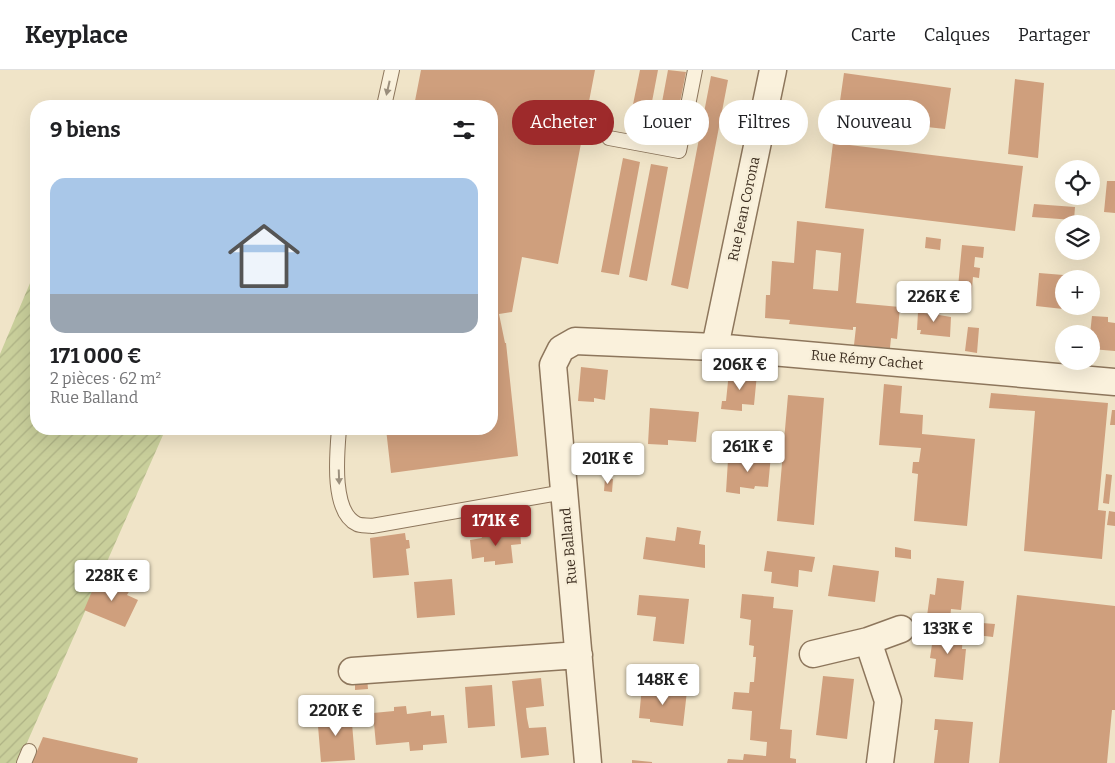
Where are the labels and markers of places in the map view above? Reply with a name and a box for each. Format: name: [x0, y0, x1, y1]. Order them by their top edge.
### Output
pin: 226K €: [893, 280, 975, 323]
pin: 206K €: [699, 348, 781, 391]
pin: 261K €: [707, 430, 789, 473]
pin: 201K €: [567, 442, 649, 485]
pin: 171K €: [455, 504, 537, 547]
pin: 228K €: [71, 560, 153, 602]
pin: 133K €: [907, 612, 989, 655]
pin: 148K €: [622, 664, 704, 706]
pin: 220K €: [295, 694, 377, 737]

